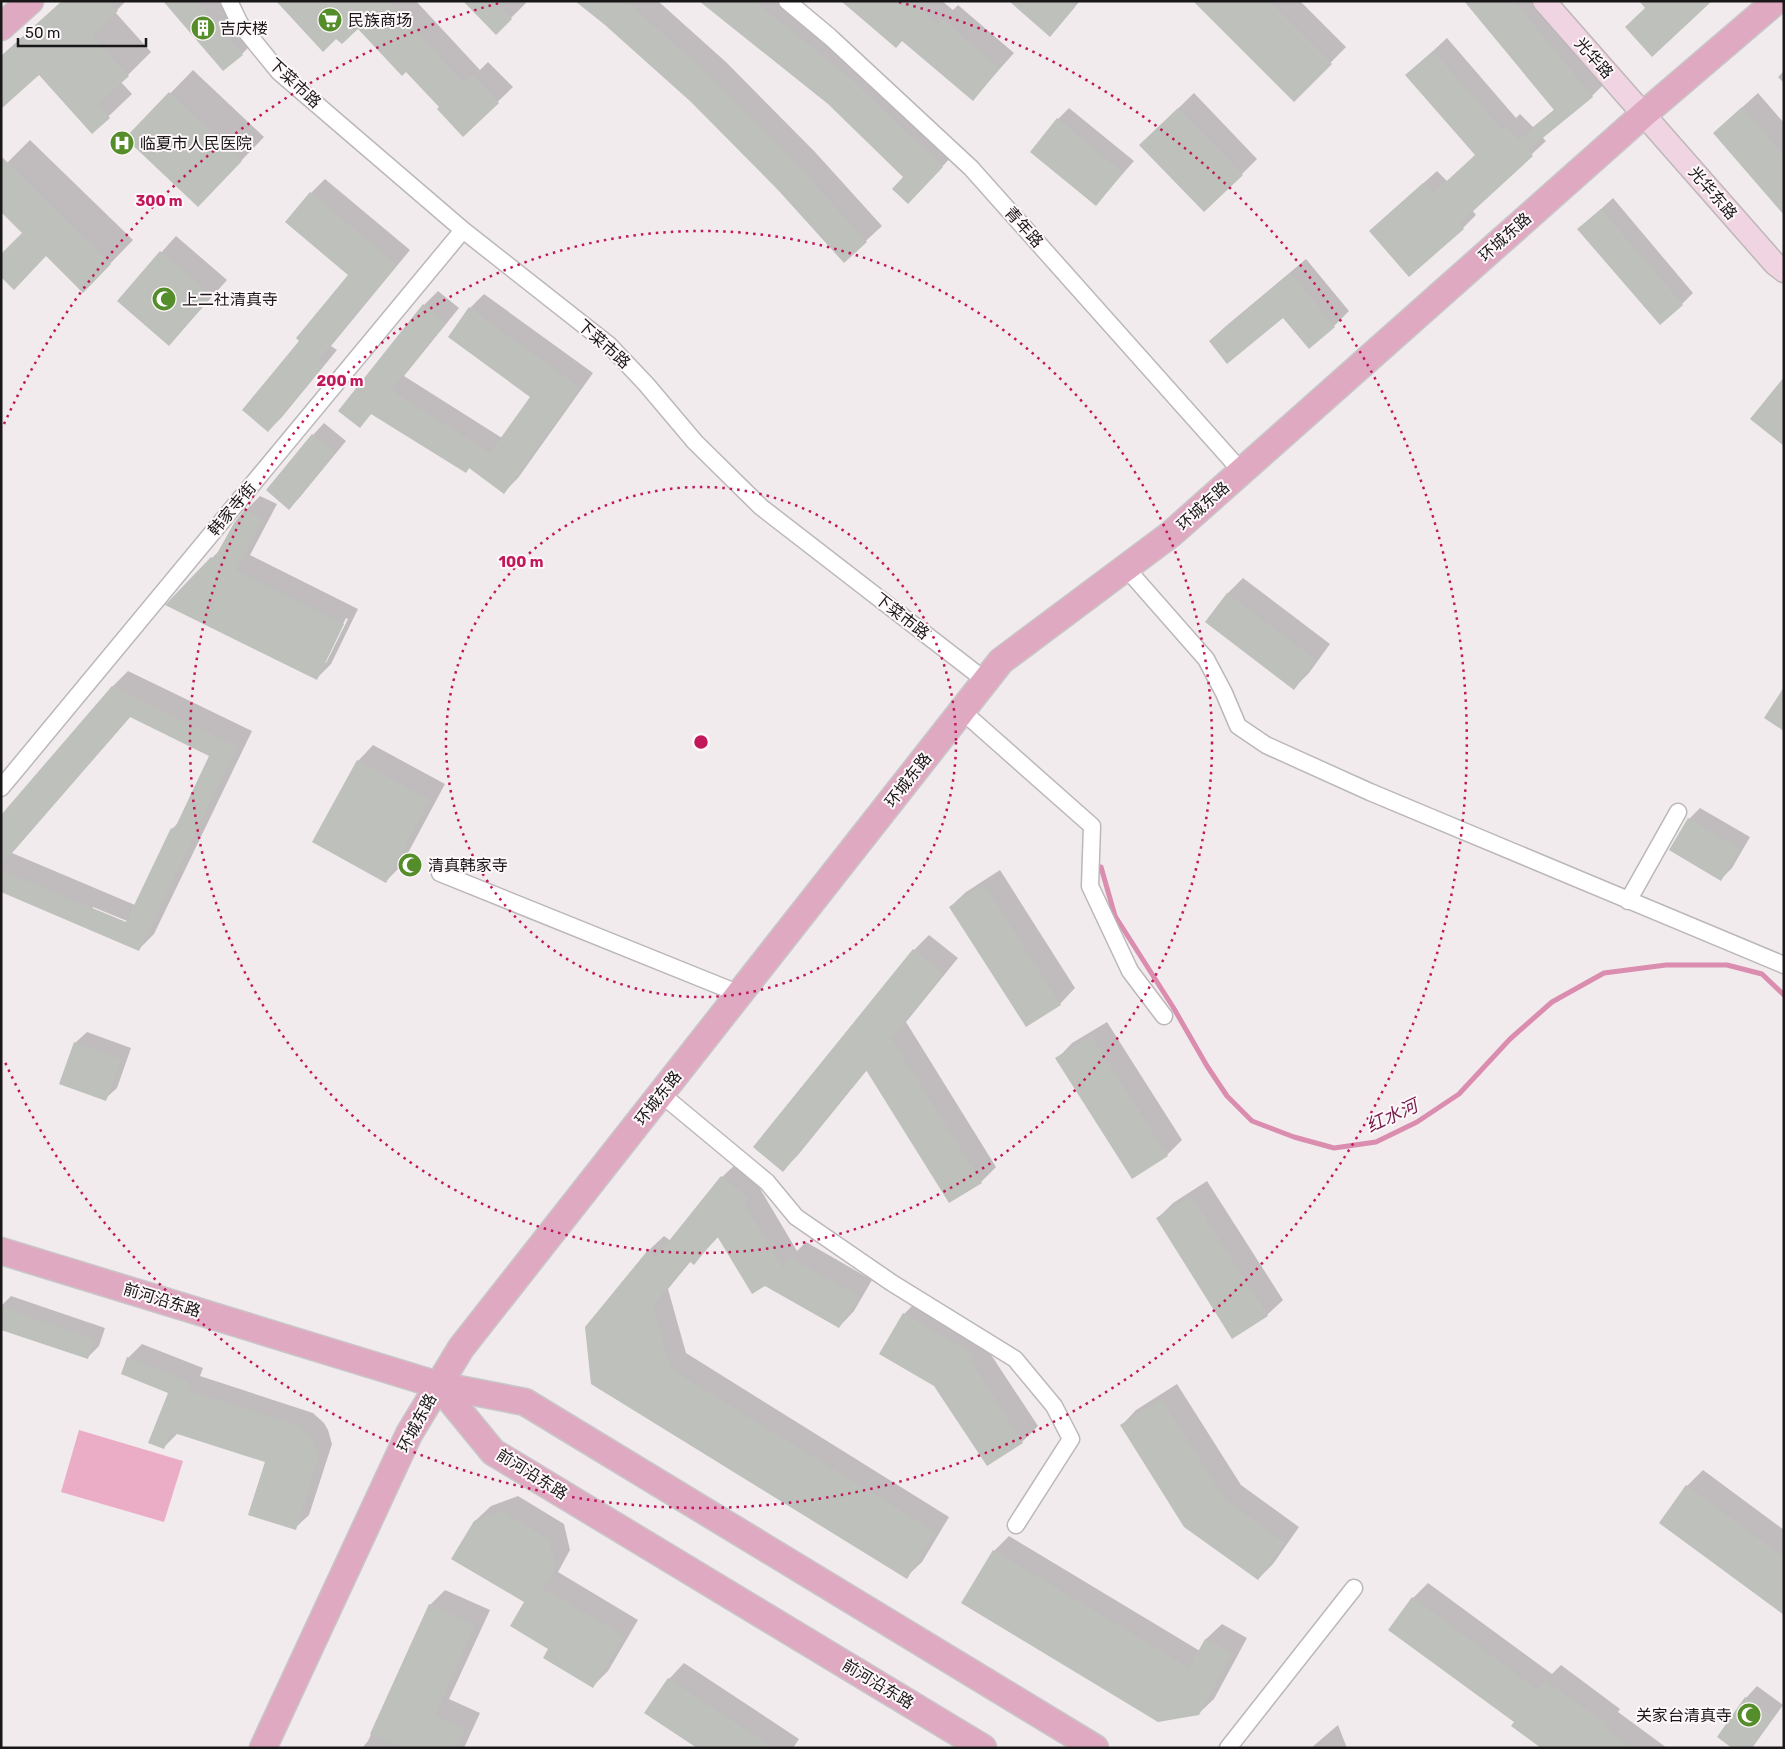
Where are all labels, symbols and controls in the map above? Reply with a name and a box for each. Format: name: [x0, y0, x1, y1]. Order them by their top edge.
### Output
supermarket icon: 民族商场: [317, 7, 343, 33]
place label: 民族商场: [348, 11, 412, 30]
scale bar: [18, 15, 145, 47]
building icon: 吉庆楼: [190, 15, 216, 41]
place label: 吉庆楼: [220, 19, 268, 38]
text: 50 m: [25, 24, 60, 42]
street label: 光华路: [1571, 34, 1617, 82]
street label: 下菜市路: [265, 54, 325, 112]
hospital icon: 临夏市人民医院: [109, 130, 135, 156]
place label: 临夏市人民医院: [140, 134, 252, 153]
street label: 光华东路: [1685, 163, 1741, 223]
text: 300 m: [135, 192, 183, 210]
street label: 青年路: [1001, 203, 1047, 251]
street label: 环城东路: [1475, 209, 1535, 265]
mosque icon: 上二社清真寺: [151, 286, 177, 312]
place label: 上二社清真寺: [182, 290, 278, 309]
street label: 下菜市路: [574, 316, 634, 372]
text: 200 m: [316, 372, 364, 390]
street label: 韩家寺街: [204, 478, 260, 540]
street label: 环城东路: [1173, 478, 1233, 534]
text: 100 m: [499, 553, 543, 571]
street label: 下菜市路: [871, 589, 933, 643]
centre of rings: [692, 733, 710, 751]
street label: 环城东路: [881, 749, 935, 811]
mosque icon: 清真韩家寺: [397, 852, 423, 878]
place label: 清真韩家寺: [428, 856, 508, 875]
street label: 环城东路: [631, 1067, 685, 1129]
water label: 红水河: [1363, 1093, 1424, 1137]
street label: 前河沿东路: [121, 1279, 203, 1321]
street label: 环城东路: [394, 1390, 440, 1456]
street label: 前河沿东路: [493, 1445, 571, 1503]
street label: 前河沿东路: [839, 1655, 917, 1713]
mosque icon: 关家台清真寺: [1736, 1702, 1762, 1728]
place label: 关家台清真寺: [1636, 1706, 1732, 1725]

